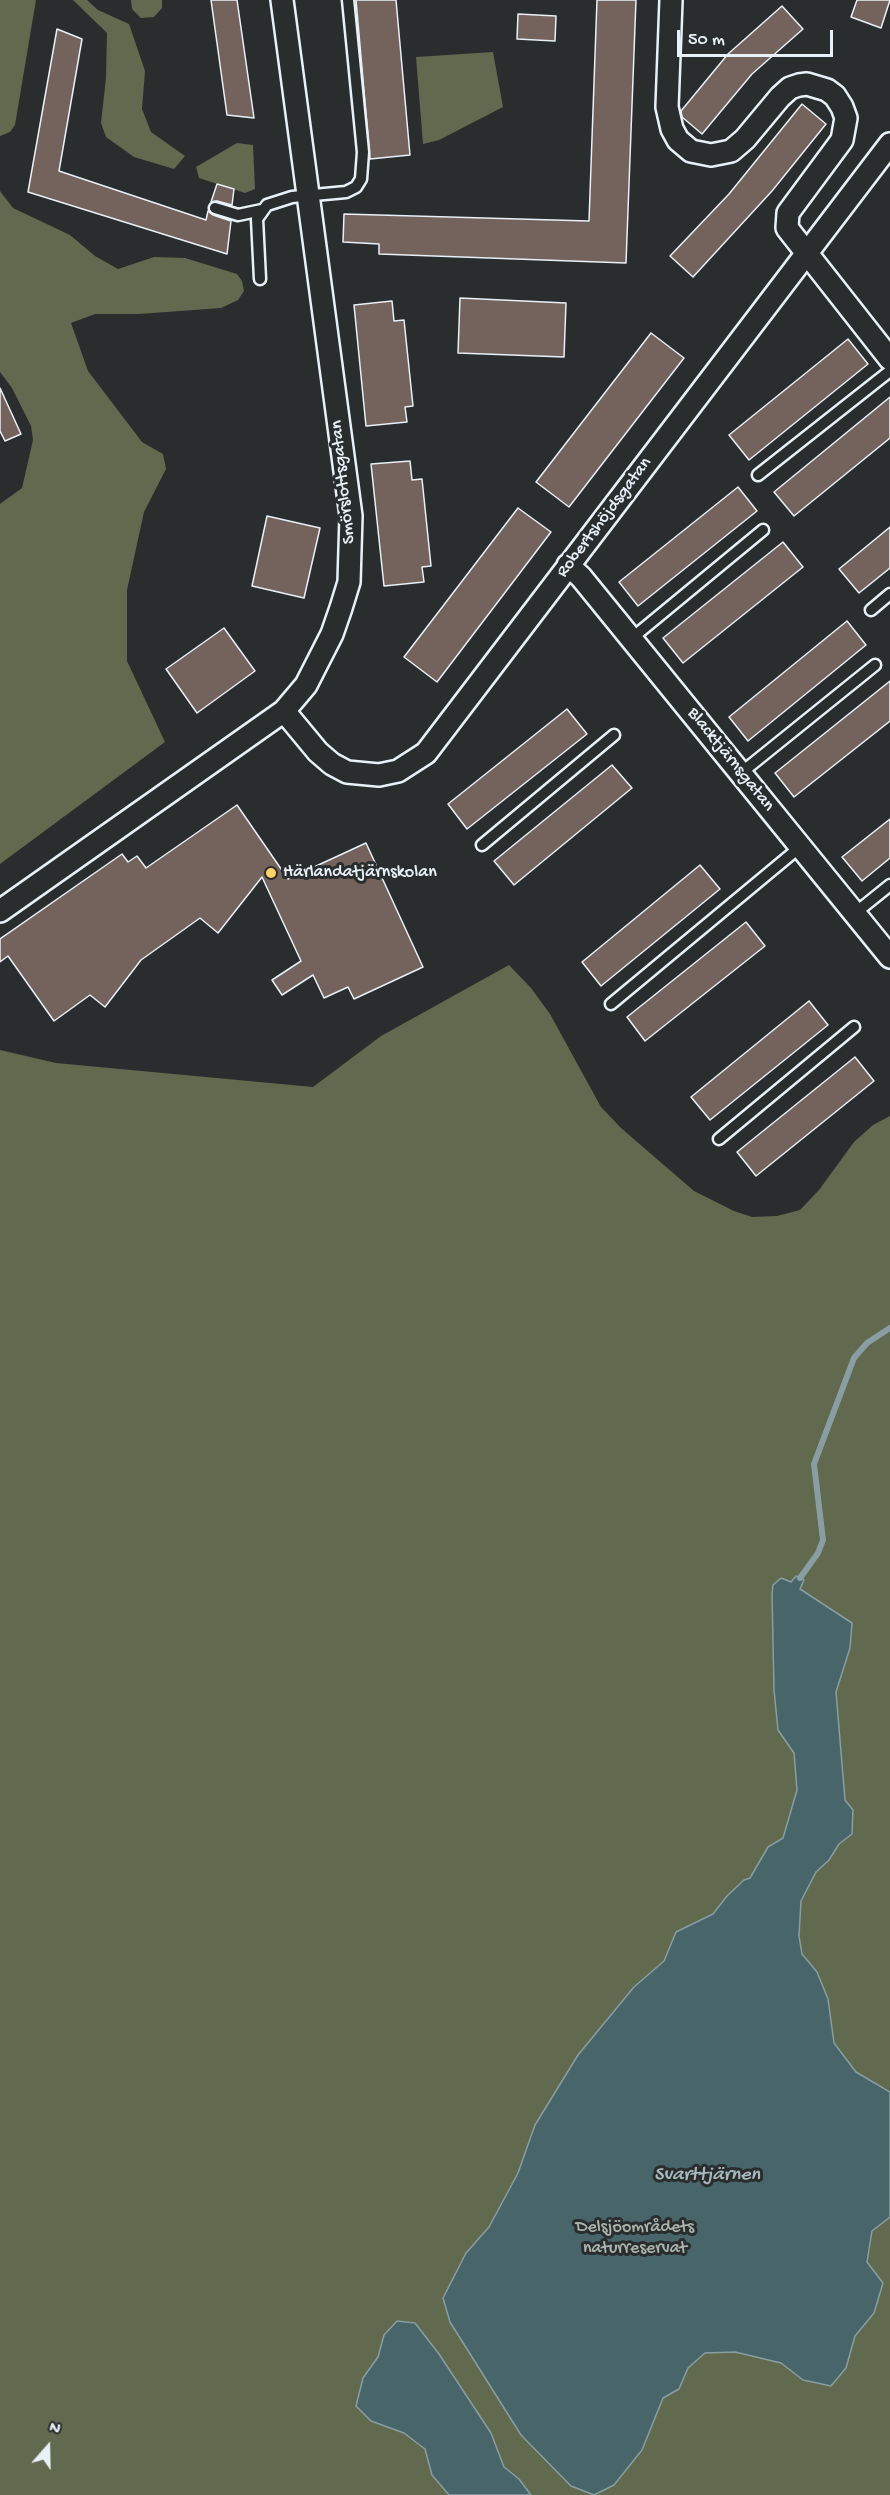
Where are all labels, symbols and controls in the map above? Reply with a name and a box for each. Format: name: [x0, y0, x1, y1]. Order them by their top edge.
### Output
scale bar: [680, 18, 836, 56]
text: 50 m: [688, 30, 725, 51]
street label: Smörslottsgatan: [327, 419, 361, 545]
street label: Robertshöjdsgatan: [553, 453, 657, 583]
street label: Blacktjärnsgatan: [681, 704, 779, 816]
place label: Härlandatjärnskolan: [283, 862, 437, 884]
marker: Härlandatjärnskolan: [264, 866, 278, 880]
water label: Svarttjärnen: [654, 2164, 760, 2188]
park label: Delsjöområdets naturreservat: [576, 2217, 694, 2260]
north arrow: [18, 2417, 78, 2477]
text: N: [46, 2419, 62, 2440]

